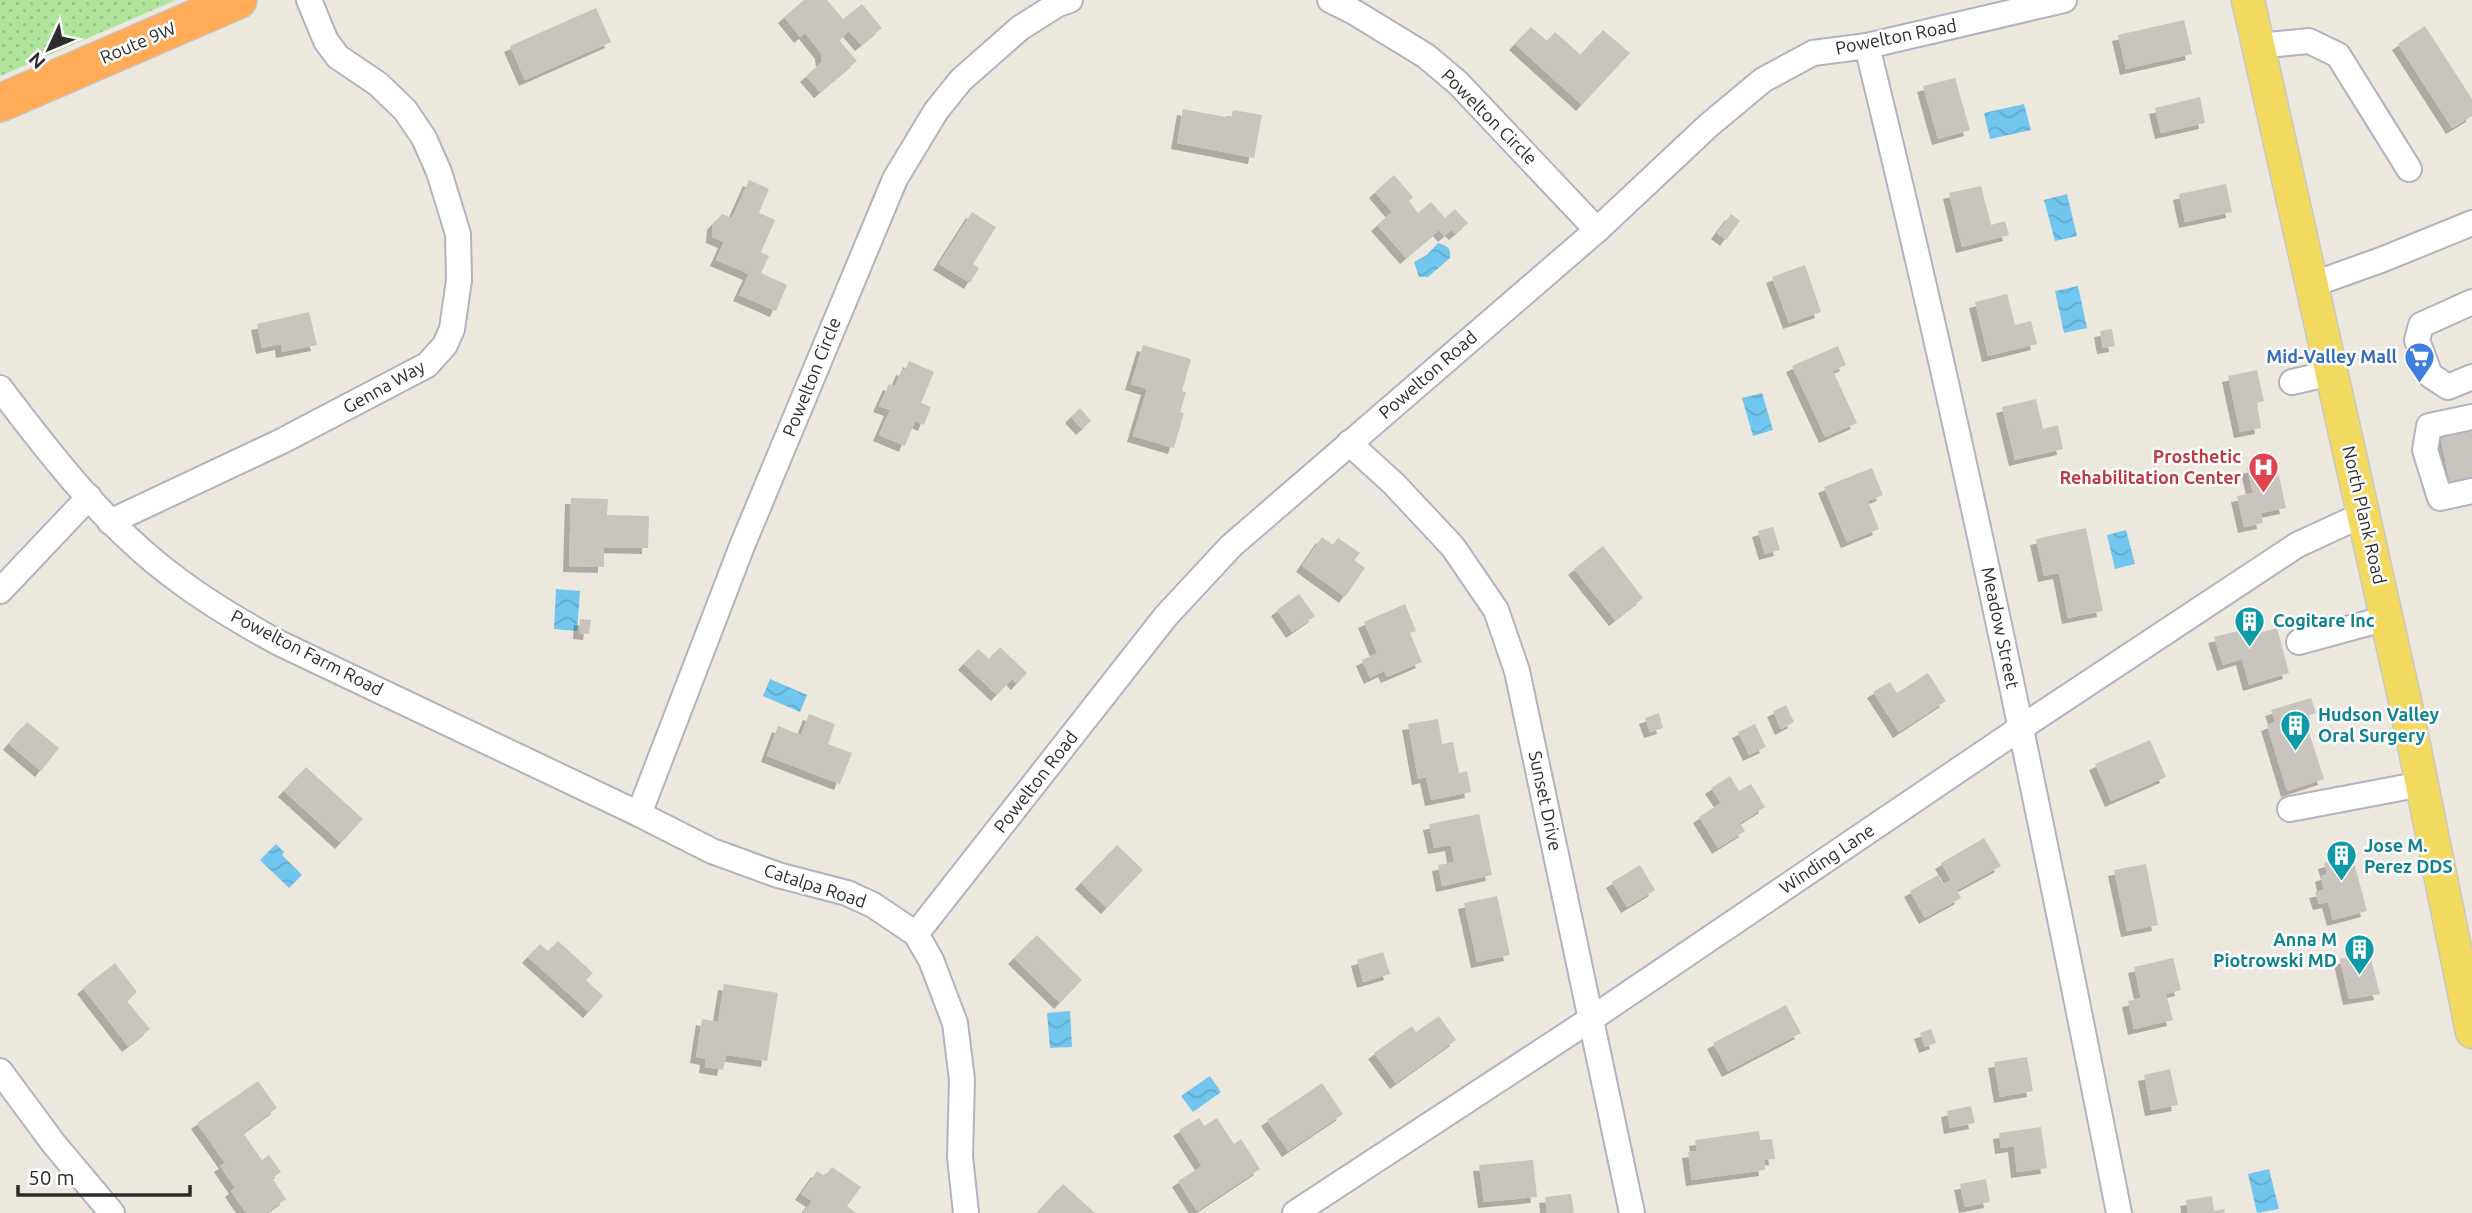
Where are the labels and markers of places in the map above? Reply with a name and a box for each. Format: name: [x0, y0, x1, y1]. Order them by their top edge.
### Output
supermarket icon: Mid-Valley Mall: [2403, 340, 2437, 384]
place label: Mid-Valley Mall: [2266, 346, 2398, 366]
place label: Prosthetic Rehabilitation Center: [2060, 446, 2242, 487]
hospital icon: Prosthetic Rehabilitation Center: [2247, 450, 2281, 494]
building icon: Cogitare Inc: [2233, 604, 2267, 648]
place label: Cogitare Inc: [2273, 610, 2375, 630]
place label: Hudson Valley Oral Surgery: [2318, 704, 2440, 745]
building icon: Hudson Valley Oral Surgery: [2278, 708, 2312, 752]
place label: Jose M. Perez DDS: [2364, 835, 2453, 876]
building icon: Jose M. Perez DDS: [2324, 839, 2358, 883]
place label: Anna M Piotrowski MD: [2213, 929, 2337, 970]
building icon: Anna M Piotrowski MD: [2343, 933, 2377, 977]

